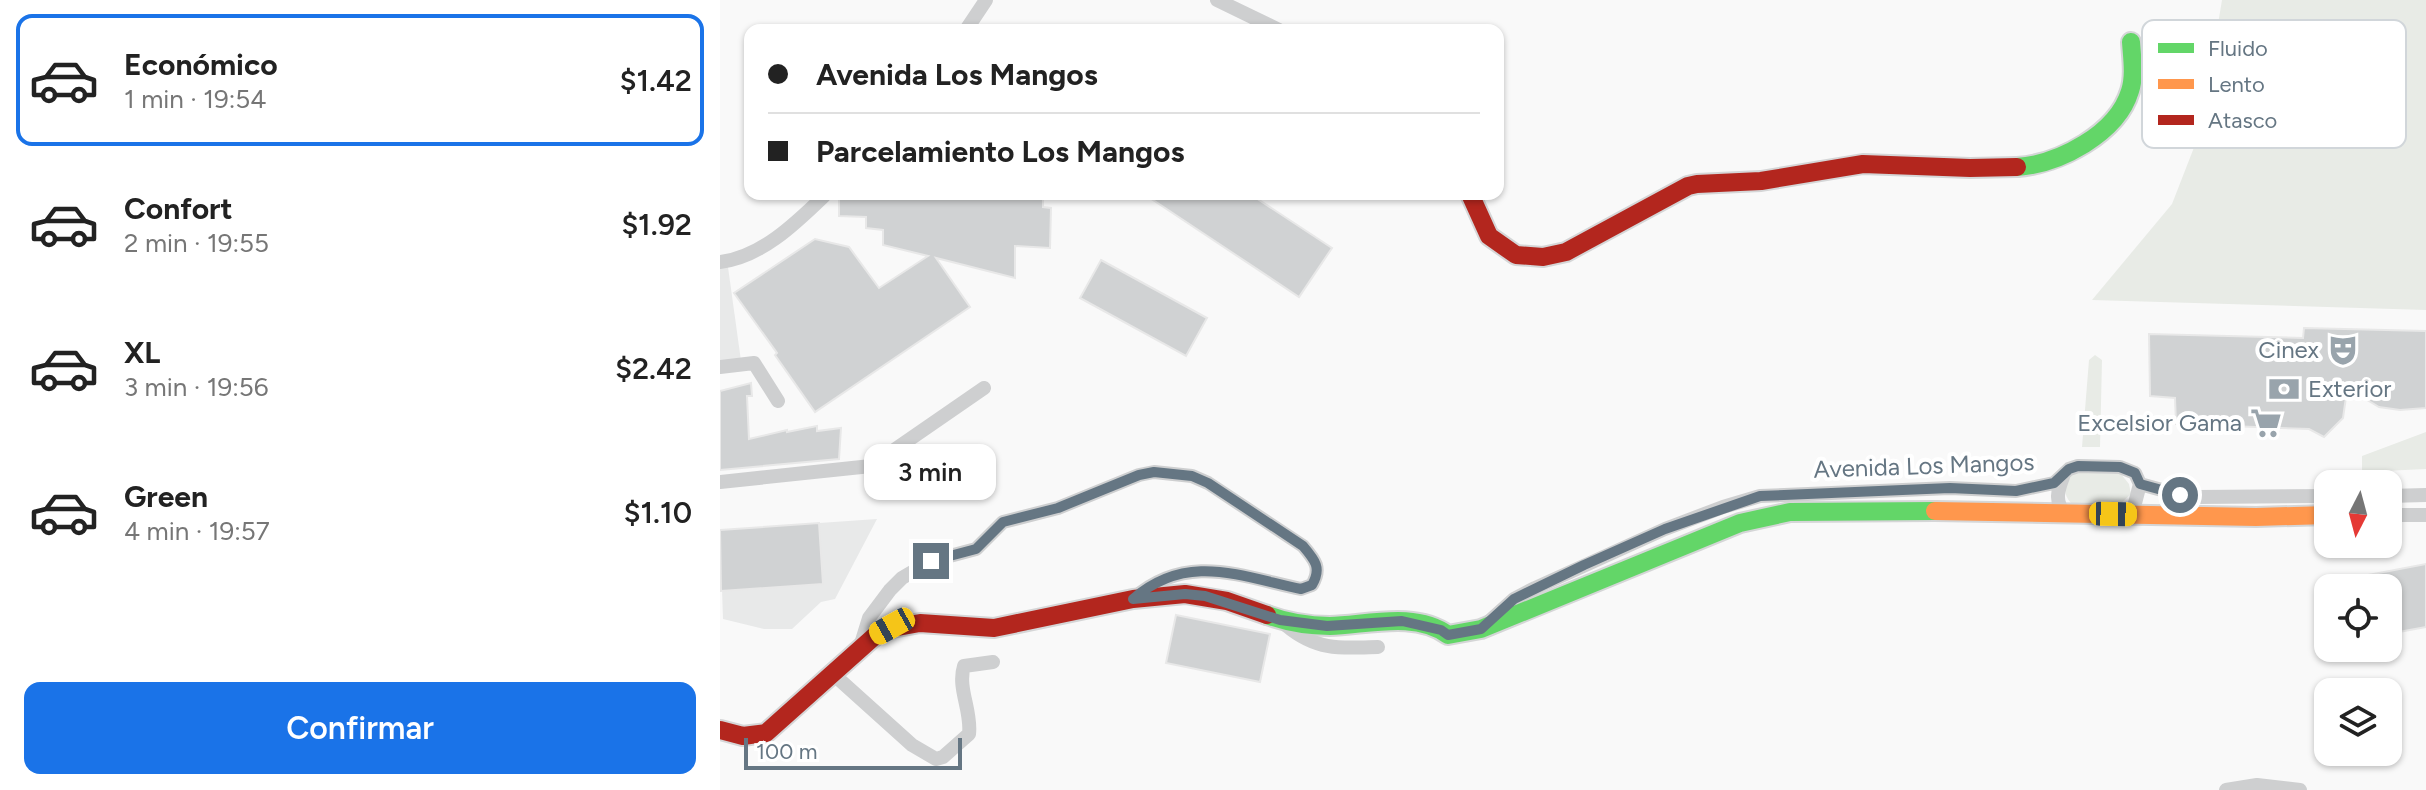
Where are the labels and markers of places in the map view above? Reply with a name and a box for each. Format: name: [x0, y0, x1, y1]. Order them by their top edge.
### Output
theatre icon: Cinex: [2326, 333, 2360, 367]
place label: Cinex: [2258, 335, 2320, 364]
bank icon: Exterior: [2267, 372, 2301, 406]
place label: Exterior: [2308, 374, 2391, 403]
supermarket icon: Excelsior Gama: [2249, 406, 2283, 440]
place label: Excelsior Gama: [2077, 408, 2242, 437]

